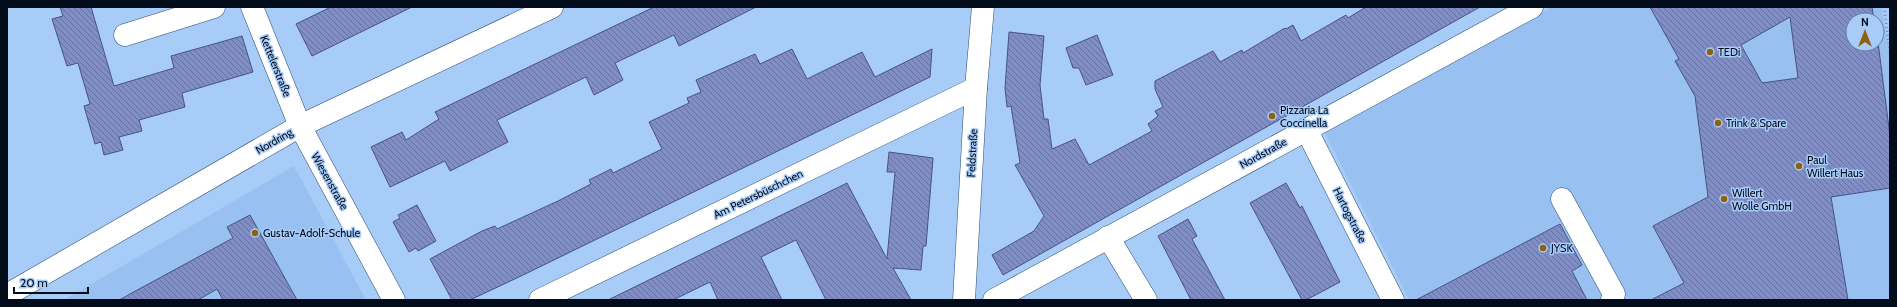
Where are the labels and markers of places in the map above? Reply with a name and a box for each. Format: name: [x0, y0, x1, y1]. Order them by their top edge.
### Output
place label: TEDi: [1718, 45, 1740, 59]
marker: TEDi: [1705, 47, 1715, 57]
place label: Pizzaria La Coccinella: [1280, 103, 1329, 130]
marker: Pizzaria La Coccinella: [1267, 111, 1277, 121]
place label: Trink & Spare: [1726, 116, 1787, 130]
marker: Trink & Spare: [1713, 118, 1723, 128]
place label: Paul Willert Haus: [1807, 153, 1864, 180]
marker: Paul Willert Haus: [1794, 161, 1804, 171]
place label: Willert Wolle GmbH: [1732, 186, 1792, 213]
marker: Willert Wolle GmbH: [1719, 194, 1729, 204]
place label: Gustav-Adolf-Schule: [263, 226, 360, 240]
marker: Gustav-Adolf-Schule: [250, 228, 260, 238]
place label: JYSK: [1550, 241, 1573, 255]
marker: JYSK: [1538, 243, 1548, 253]

